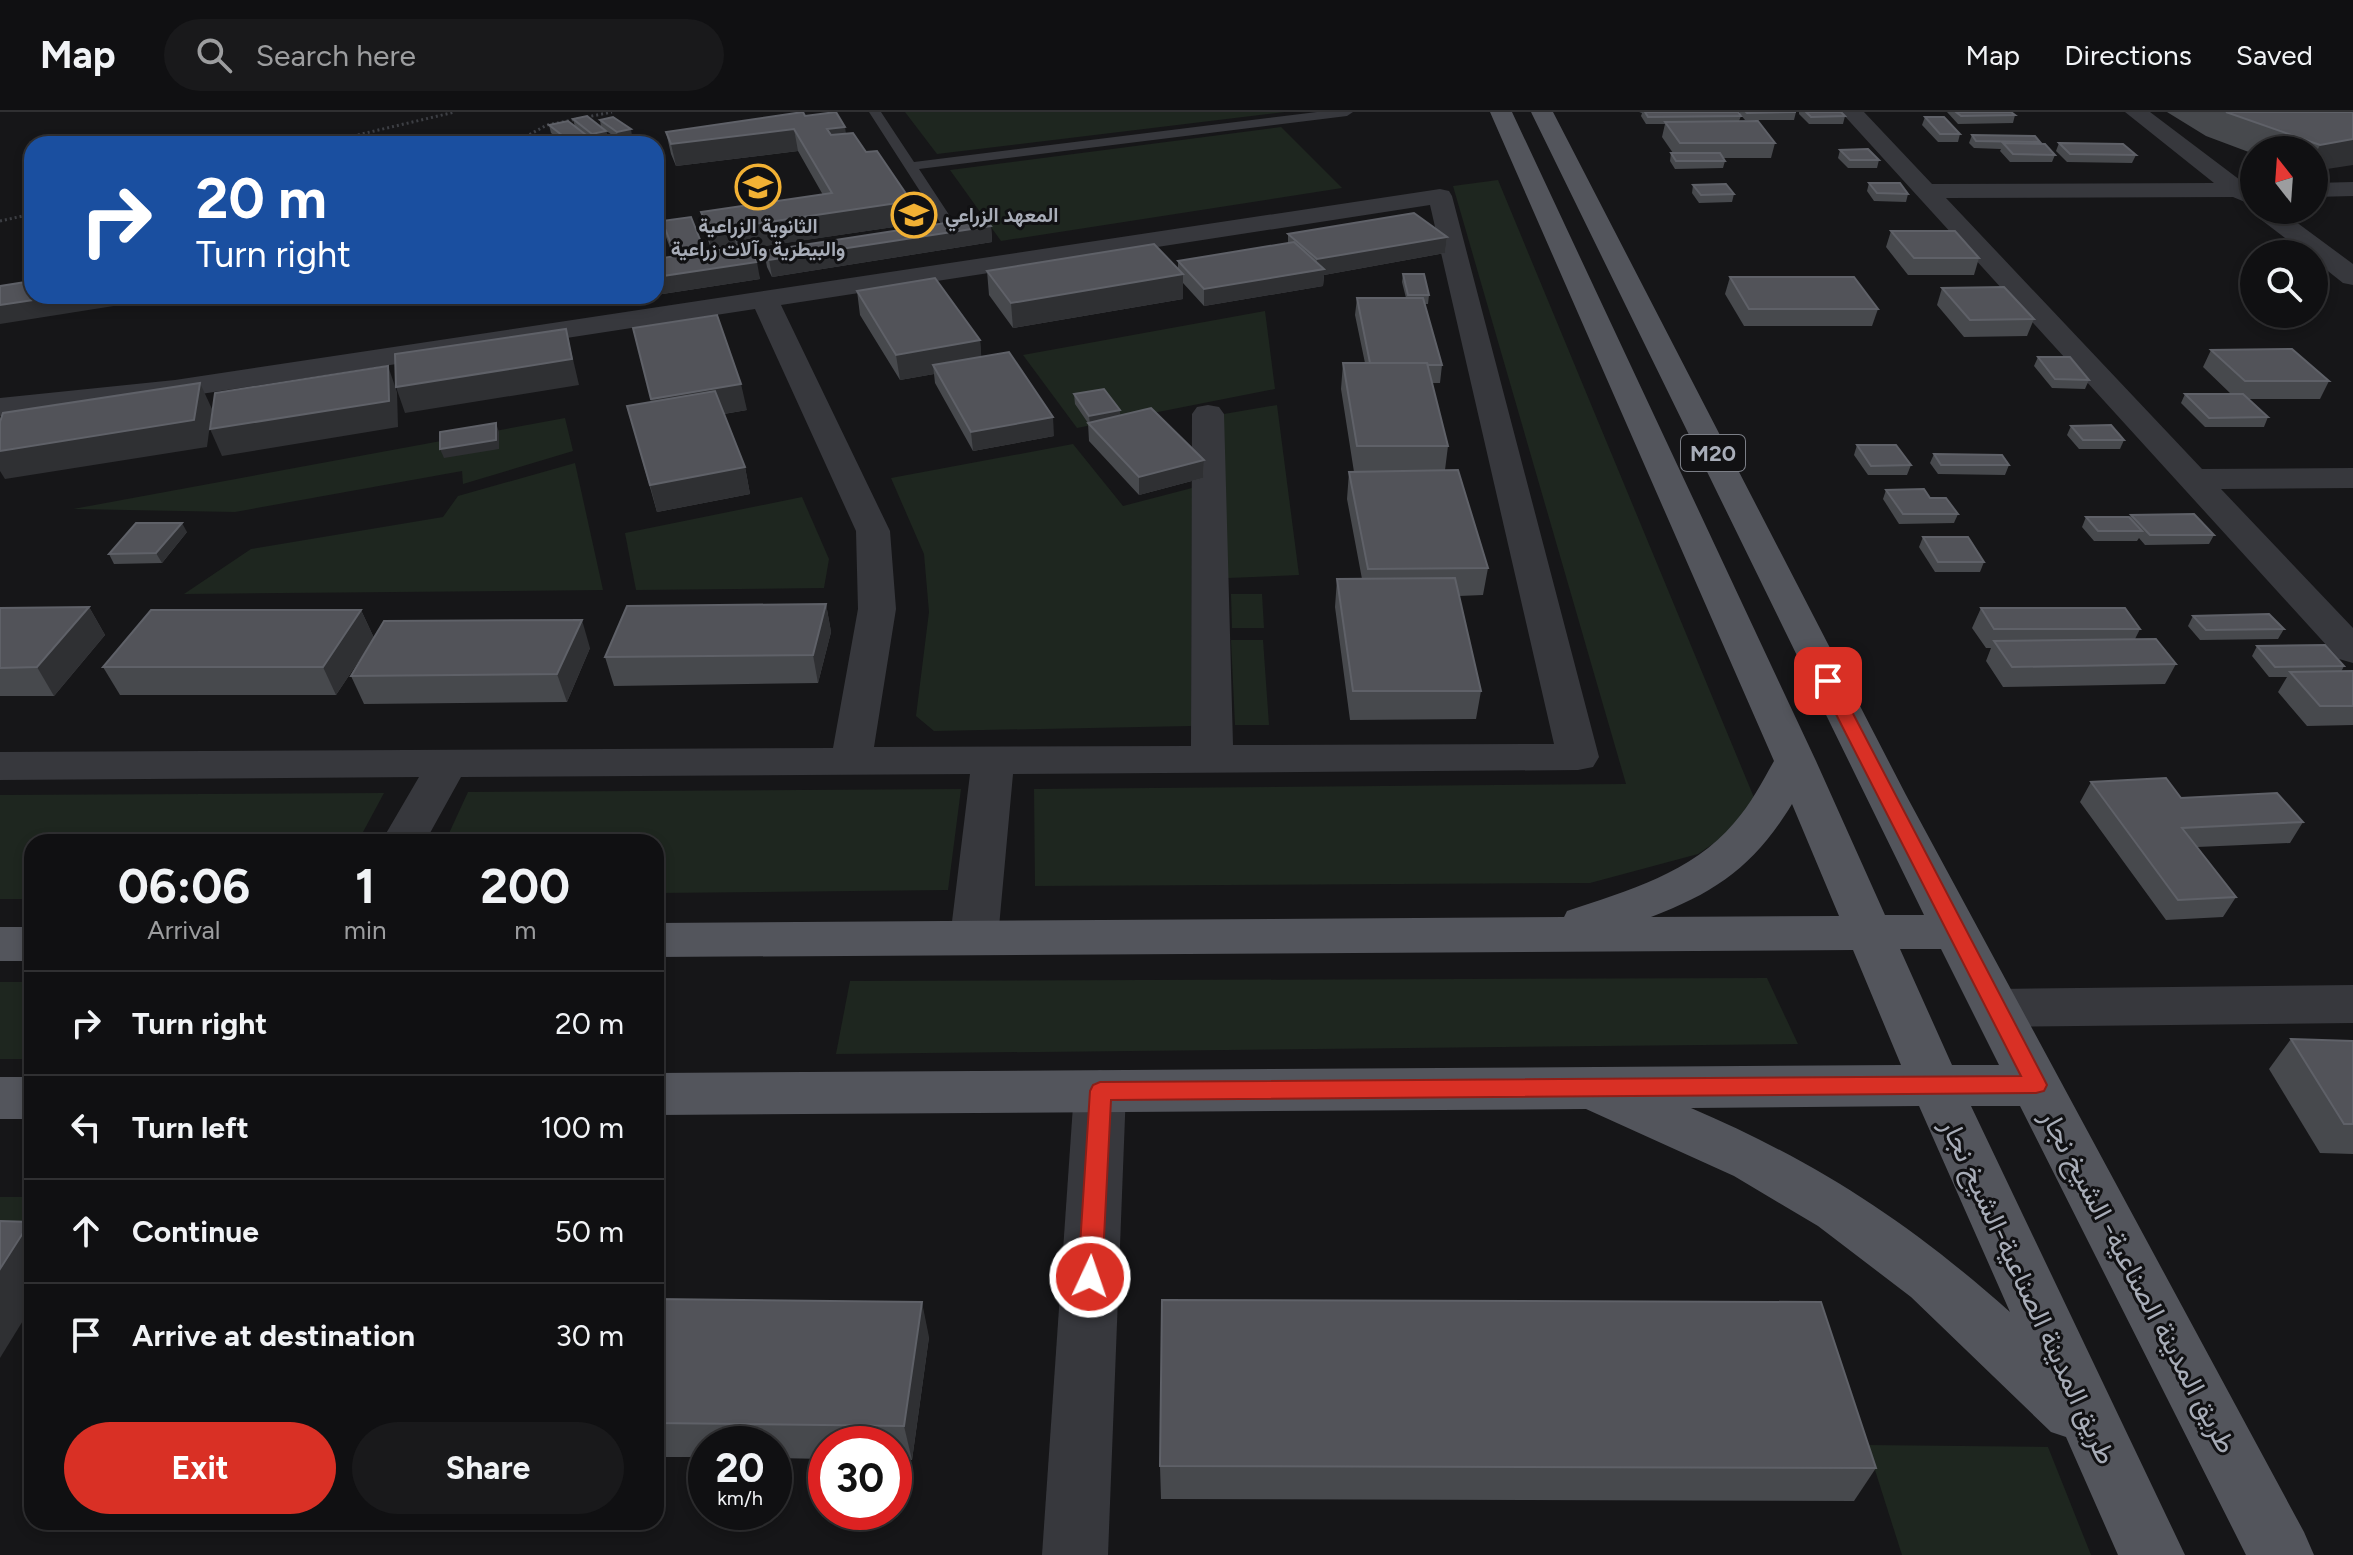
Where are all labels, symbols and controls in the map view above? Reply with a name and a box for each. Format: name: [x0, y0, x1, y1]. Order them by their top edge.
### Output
search box: [164, 19, 724, 91]
text: Map: [40, 32, 116, 78]
icon: search: [192, 33, 236, 77]
text: Search here: [256, 37, 416, 74]
text: Map: [1966, 38, 2020, 72]
text: Directions: [2064, 38, 2192, 72]
text: Saved: [2236, 38, 2313, 72]
north arrow: [2240, 136, 2328, 224]
map controls: [2240, 136, 2328, 328]
school or university icon: الثانوية الزراعية والبيطرية وآلات زراعية: [734, 163, 782, 211]
text: 20 m: [196, 165, 327, 232]
icon: right: [64, 168, 168, 272]
school or university icon: المعهد الزراعي: [890, 191, 938, 239]
place label: المعهد الزراعي: [945, 203, 1058, 232]
place label: الثانوية الزراعية والبيطرية وآلات زراعية: [671, 214, 845, 262]
text: Turn right: [196, 233, 351, 276]
button: search: [2240, 240, 2328, 328]
road number: M20: [1681, 435, 1745, 471]
pin: [1794, 647, 1862, 715]
icon: arrive: [1806, 659, 1850, 703]
text: 06:06: [118, 857, 250, 915]
text: 1: [355, 857, 375, 915]
text: 200: [480, 857, 570, 915]
text: Arrival: [147, 914, 221, 946]
text: min: [344, 914, 386, 946]
text: m: [514, 914, 536, 946]
icon: right: [64, 1001, 108, 1045]
text: Turn right: [132, 1005, 267, 1042]
text: 20 m: [555, 1005, 624, 1042]
street label: طريق المدينة الصناعية- الشيخ نجار: [2031, 1102, 2244, 1460]
icon: left: [64, 1105, 108, 1149]
text: Turn left: [132, 1109, 249, 1146]
text: 100 m: [540, 1109, 624, 1146]
street label: طريق المدينة الصناعية-الشيخ نجار: [1931, 1112, 2124, 1471]
icon: ahead: [64, 1209, 108, 1253]
text: Continue: [132, 1213, 259, 1250]
text: 50 m: [555, 1213, 624, 1250]
position arrow: [1048, 1235, 1132, 1319]
icon: arrive: [64, 1313, 108, 1357]
text: Arrive at destination: [132, 1317, 415, 1354]
text: 30 m: [556, 1317, 624, 1354]
button: Exit: [64, 1422, 336, 1514]
button: Share: [352, 1422, 624, 1514]
speed limit sign: 30: [808, 1426, 912, 1530]
text: 20: [715, 1444, 765, 1492]
text: km/h: [717, 1486, 763, 1510]

